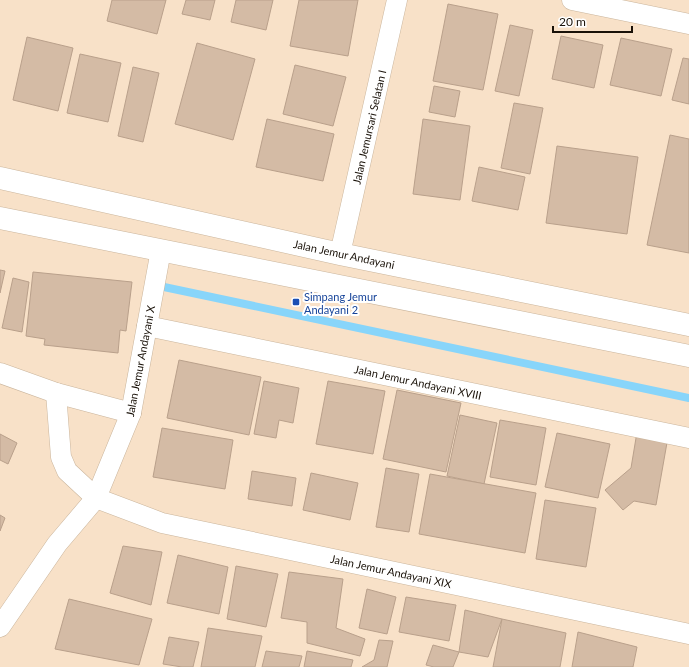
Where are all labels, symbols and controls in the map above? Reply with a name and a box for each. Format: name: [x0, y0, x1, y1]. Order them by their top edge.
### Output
scale bar: [553, 8, 632, 34]
text: 20 m: [559, 14, 586, 29]
street label: Jalan Jemursari Selatan I: [350, 69, 388, 185]
street label: Jalan Jemur Andayani: [292, 237, 396, 271]
place label: Simpang Jemur Andayani 2: [304, 290, 377, 316]
marker: Simpang Jemur Andayani 2: [291, 297, 301, 307]
street label: Jalan Jemur Andayani X: [123, 303, 157, 418]
street label: Jalan Jemur Andayani XVIII: [353, 362, 483, 402]
street label: Jalan Jemur Andayani XIX: [329, 552, 453, 590]

